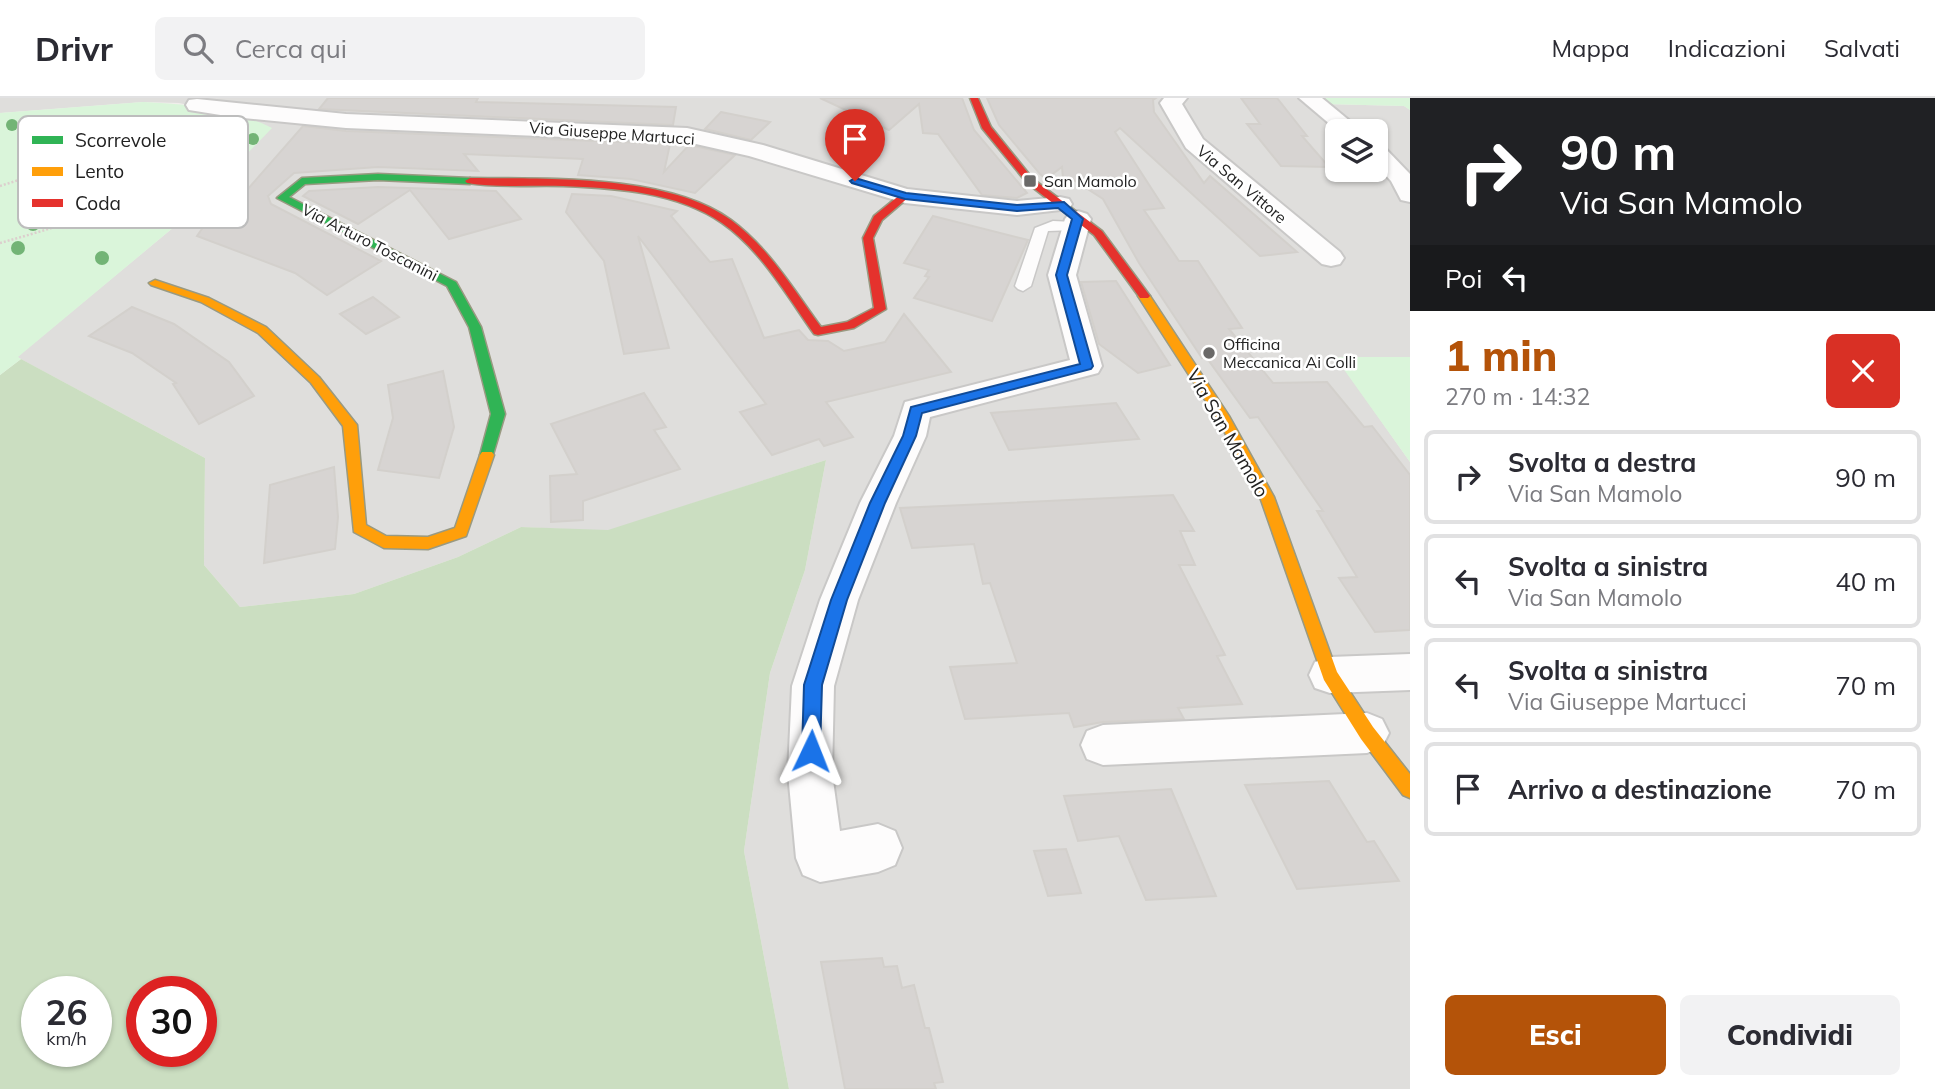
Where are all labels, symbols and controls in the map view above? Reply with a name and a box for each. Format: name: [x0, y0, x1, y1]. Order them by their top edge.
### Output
search box: [155, 17, 645, 80]
text: Drivr: [35, 28, 113, 69]
icon: search: [179, 29, 217, 67]
text: Cerca qui: [235, 32, 347, 65]
text: Mappa: [1551, 33, 1630, 63]
text: Indicazioni: [1668, 33, 1786, 63]
text: Salvati: [1824, 33, 1900, 63]
pin: [825, 109, 885, 181]
legend: [18, 116, 248, 228]
street label: Via Giuseppe Martucci: [528, 117, 696, 149]
map controls: [1325, 119, 1388, 182]
button: layers: [1325, 119, 1388, 182]
icon: arrive: [836, 120, 874, 158]
text: 90 m: [1560, 121, 1676, 182]
icon: right: [1445, 126, 1536, 217]
text: Scorrevole: [75, 128, 166, 152]
street label: Via San Vittore: [1193, 141, 1291, 227]
text: Lento: [75, 159, 124, 183]
place label: San Mamolo: [1044, 171, 1137, 191]
marker: San Mamolo: [1022, 173, 1038, 189]
text: Via San Mamolo: [1560, 182, 1803, 222]
text: Coda: [75, 191, 121, 215]
street label: Via Arturo Toscanini: [299, 199, 441, 285]
icon: left: [1496, 259, 1534, 297]
text: Poi: [1445, 262, 1482, 295]
text: 1 min: [1445, 329, 1558, 382]
place label: Officina Meccanica Ai Colli: [1223, 334, 1356, 372]
button: close: [1826, 334, 1900, 408]
marker: Officina Meccanica Ai Colli: [1201, 345, 1217, 361]
street label: Via San Mamolo: [1182, 365, 1274, 501]
text: 270 m · 14:32: [1445, 382, 1590, 411]
text: Svolta a destra: [1508, 446, 1696, 479]
icon: right: [1449, 458, 1487, 496]
text: 90 m: [1835, 461, 1896, 494]
text: Via San Mamolo: [1508, 479, 1682, 508]
text: Svolta a sinistra: [1508, 550, 1708, 583]
icon: left: [1449, 562, 1487, 600]
text: 40 m: [1835, 565, 1896, 598]
text: Via San Mamolo: [1508, 583, 1682, 612]
text: Svolta a sinistra: [1508, 654, 1708, 687]
icon: left: [1449, 666, 1487, 704]
text: 70 m: [1835, 669, 1896, 702]
text: Via Giuseppe Martucci: [1508, 687, 1747, 716]
position arrow: [774, 714, 848, 788]
icon: arrive: [1449, 770, 1487, 808]
text: Arrivo a destinazione: [1508, 773, 1772, 806]
text: 70 m: [1835, 773, 1896, 806]
speed limit sign: 30: [126, 976, 217, 1067]
text: 26: [45, 990, 88, 1034]
button: Esci: [1445, 995, 1666, 1075]
button: Condividi: [1680, 995, 1900, 1075]
text: km/h: [46, 1027, 87, 1050]

